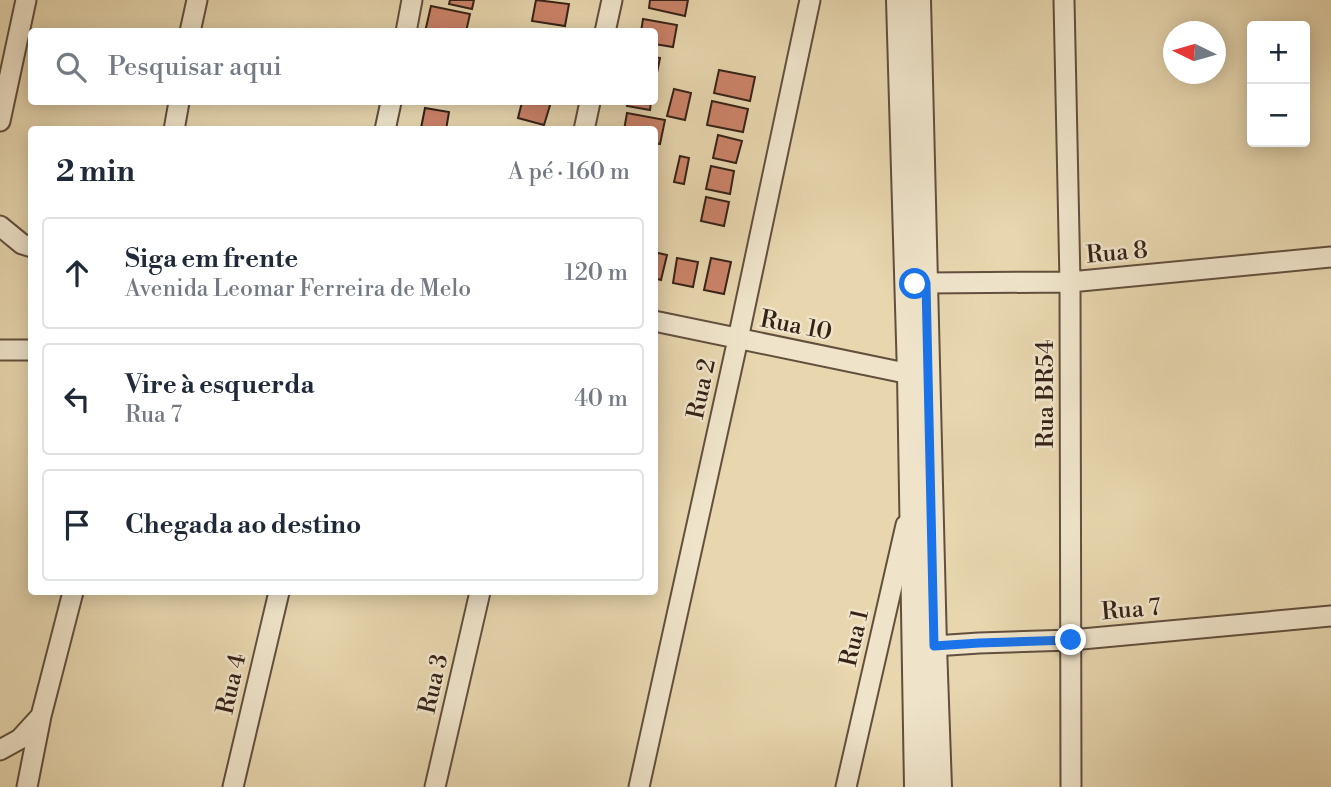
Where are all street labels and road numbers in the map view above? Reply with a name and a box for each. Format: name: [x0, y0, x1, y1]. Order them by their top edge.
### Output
street label: Rua 8: [1085, 235, 1149, 271]
street label: Rua 10: [757, 304, 835, 348]
street label: Rua BR54: [1031, 340, 1061, 448]
street label: Rua 2: [681, 356, 723, 422]
street label: Rua 7: [1100, 592, 1162, 628]
street label: Rua 1: [834, 606, 876, 669]
street label: Rua 4: [210, 651, 254, 717]
street label: Rua 3: [413, 651, 455, 717]

